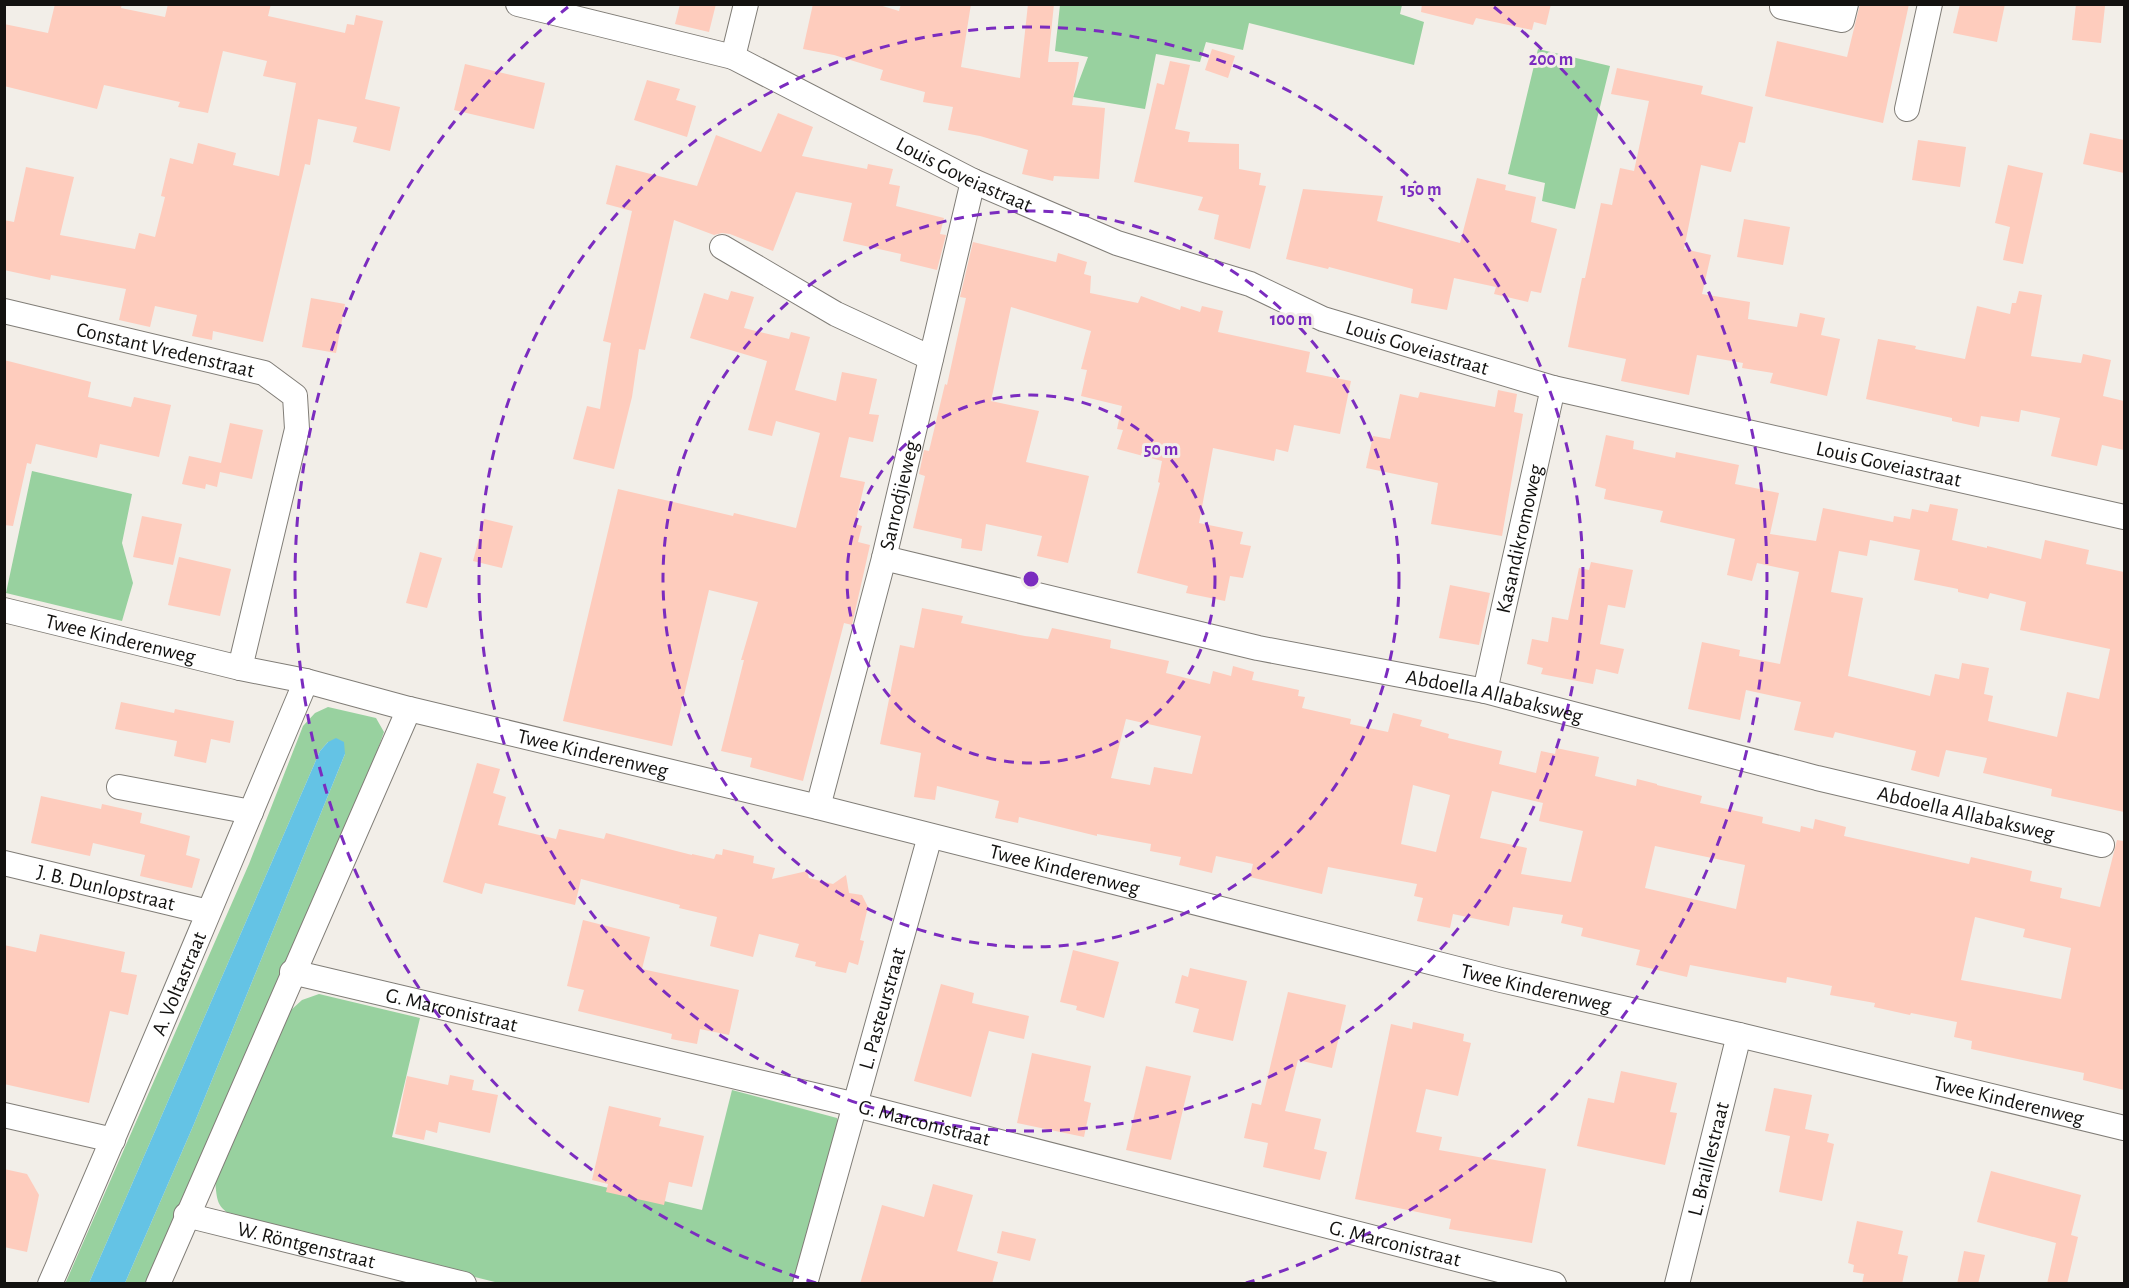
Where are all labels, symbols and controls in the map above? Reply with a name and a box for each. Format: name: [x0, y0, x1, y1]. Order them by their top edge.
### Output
text: 200 m: [1529, 51, 1573, 69]
street label: Louis Goveiastraat: [893, 133, 1035, 216]
text: 150 m: [1401, 181, 1441, 199]
text: 100 m: [1270, 311, 1312, 329]
street label: Louis Goveiastraat: [1343, 316, 1491, 379]
street label: Constant Vredenstraat: [74, 319, 257, 381]
street label: Sanrodjieweg: [876, 438, 922, 552]
street label: Louis Goveiastraat: [1814, 438, 1964, 491]
text: 50 m: [1144, 441, 1178, 459]
street label: Kasandikromoweg: [1493, 462, 1547, 615]
centre of rings: [1021, 569, 1041, 589]
street label: Twee Kinderenweg: [43, 611, 198, 668]
street label: Abdoella Allabaksweg: [1404, 666, 1586, 727]
street label: Twee Kinderenweg: [515, 725, 671, 782]
street label: Abdoella Allabaksweg: [1875, 783, 2057, 845]
street label: Twee Kinderenweg: [987, 841, 1143, 899]
street label: J. B. Dunlopstraat: [35, 861, 177, 915]
street label: A. Voltastraat: [148, 928, 211, 1039]
street label: L. Pasteurstraat: [855, 945, 909, 1072]
street label: Twee Kinderenweg: [1458, 960, 1614, 1016]
street label: G. Marconistraat: [383, 984, 520, 1036]
street label: Twee Kinderenweg: [1931, 1072, 2087, 1129]
street label: G. Marconistraat: [856, 1096, 992, 1150]
street label: L. Braillestraat: [1684, 1099, 1733, 1218]
street label: G. Marconistraat: [1327, 1217, 1463, 1271]
street label: W. Röntgenstraat: [235, 1218, 378, 1273]

